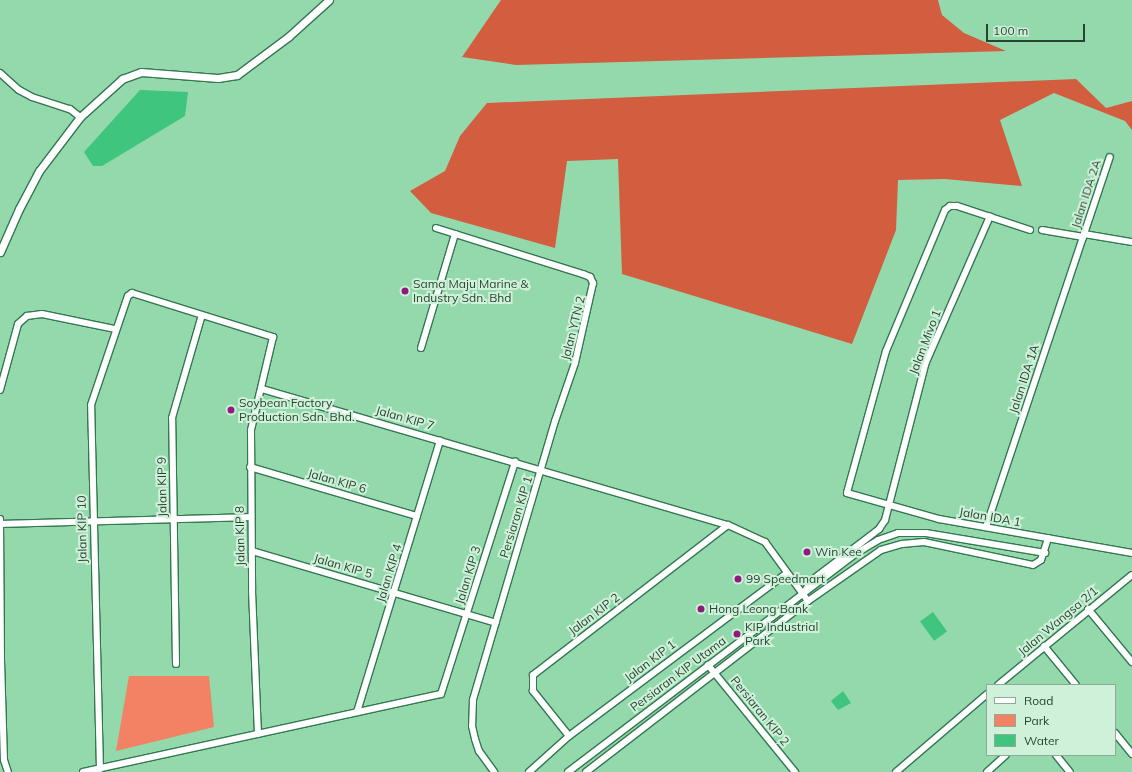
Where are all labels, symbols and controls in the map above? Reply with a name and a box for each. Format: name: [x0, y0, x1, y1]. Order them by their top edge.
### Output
scale bar: [988, 16, 1087, 42]
text: 100 m: [993, 23, 1028, 38]
street label: Jalan IDA 2A: [1068, 158, 1104, 230]
place label: Sama Maju Marine & Industry Sdn. Bhd: [413, 277, 528, 305]
marker: Sama Maju Marine & Industry Sdn. Bhd: [400, 286, 410, 296]
street label: Jalan YTN 2: [558, 295, 588, 361]
street label: Jalan Mivo 1: [906, 308, 944, 376]
street label: Jalan IDA 1A: [1006, 343, 1042, 415]
place label: Soybean Factory Production Sdn. Bhd.: [239, 396, 355, 424]
street label: Jalan KIP 7: [374, 403, 436, 433]
marker: Soybean Factory Production Sdn. Bhd.: [226, 405, 236, 415]
street label: Jalan KIP 9: [154, 457, 170, 517]
street label: Jalan KIP 6: [306, 466, 368, 496]
street label: Persiaran KIP 1: [497, 474, 535, 560]
street label: Jalan KIP 10: [74, 495, 90, 563]
street label: Jalan IDA 1: [958, 504, 1022, 530]
street label: Jalan KIP 8: [232, 506, 248, 566]
street label: Jalan KIP 4: [373, 542, 405, 604]
street label: Jalan KIP 3: [452, 544, 484, 606]
place label: Win Kee: [815, 545, 862, 559]
marker: Win Kee: [802, 547, 812, 557]
street label: Jalan KIP 5: [312, 551, 374, 581]
place label: 99 Speedmart: [746, 572, 825, 586]
marker: 99 Speedmart: [733, 574, 743, 584]
street label: Jalan Wangsa 2/1: [1015, 583, 1101, 659]
street label: Jalan KIP 2: [566, 590, 622, 638]
place label: Hong Leong Bank: [709, 602, 808, 616]
marker: Hong Leong Bank: [696, 604, 706, 614]
place label: KIP Industrial Park: [745, 620, 818, 648]
marker: KIP Industrial Park: [732, 629, 742, 639]
street label: Persiaran KIP Utama: [628, 633, 728, 715]
street label: Jalan KIP 1: [622, 637, 678, 685]
street label: Persiaran KIP 2: [728, 673, 792, 749]
legend: [986, 684, 1116, 756]
text: Road: [1024, 693, 1053, 708]
text: Park: [1024, 713, 1049, 728]
text: Water: [1024, 733, 1059, 748]

